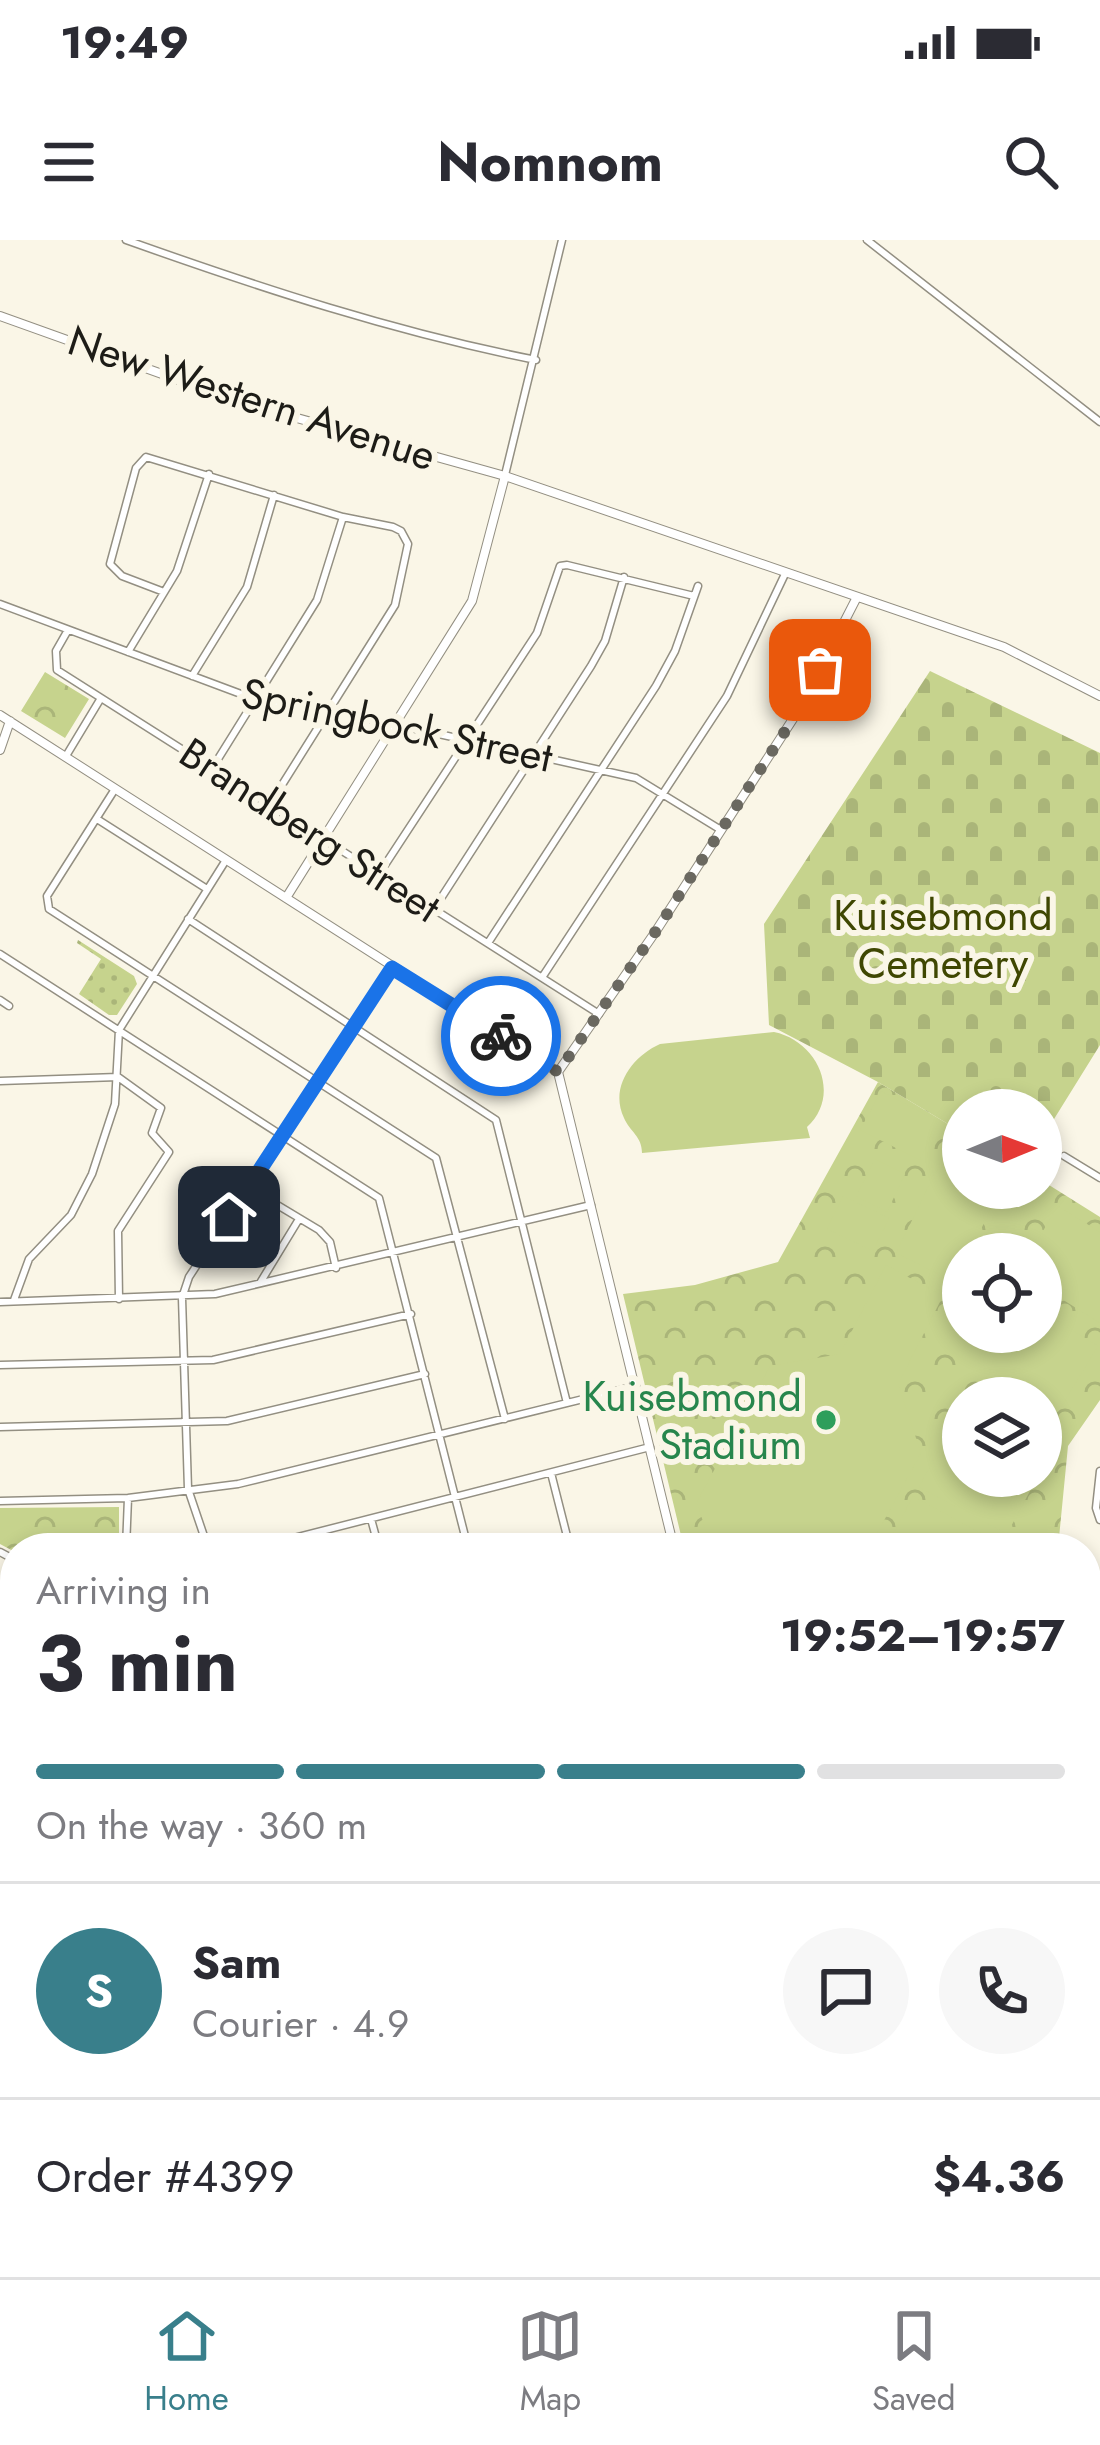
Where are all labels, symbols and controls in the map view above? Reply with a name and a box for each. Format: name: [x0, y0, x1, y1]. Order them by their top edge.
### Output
text: 19:49: [60, 10, 189, 75]
text: Nomnom: [437, 123, 663, 201]
icon: menu: [36, 129, 102, 195]
icon: search: [998, 129, 1064, 195]
street label: New Western Avenue: [60, 310, 444, 486]
pin: [769, 619, 871, 721]
icon: bag: [787, 637, 853, 703]
street label: Springbock Street: [236, 662, 558, 788]
street label: Brandberg Street: [168, 723, 452, 937]
park label: Kuisebmond Cemetery: [833, 885, 1053, 994]
courier: [441, 976, 561, 1096]
icon: bike: [468, 1003, 534, 1069]
north arrow: [942, 1089, 1062, 1209]
map controls: [942, 1089, 1062, 1497]
pin: [178, 1166, 280, 1268]
icon: home: [196, 1184, 262, 1250]
button: locate: [942, 1233, 1062, 1353]
place label: Kuisebmond Stadium: [582, 1366, 802, 1475]
button: layers: [942, 1377, 1062, 1497]
marker: Kuisebmond Stadium: [813, 1407, 839, 1433]
text: Arriving in: [36, 1562, 211, 1619]
text: 19:52–19:57: [780, 1603, 1065, 1668]
text: 3 min: [36, 1608, 238, 1720]
text: On the way · 360 m: [36, 1797, 367, 1854]
button: chat: [783, 1928, 909, 2054]
button: phone: [939, 1928, 1065, 2054]
text: Sam: [192, 1930, 281, 1995]
text: S: [85, 1958, 113, 2023]
text: Courier · 4.9: [192, 1995, 409, 2052]
text: Order #4399: [36, 2144, 295, 2209]
text: $4.36: [933, 2144, 1065, 2209]
tab: Home: [144, 2303, 229, 2422]
tab: Map: [517, 2303, 583, 2422]
tab: Saved: [872, 2303, 956, 2422]

